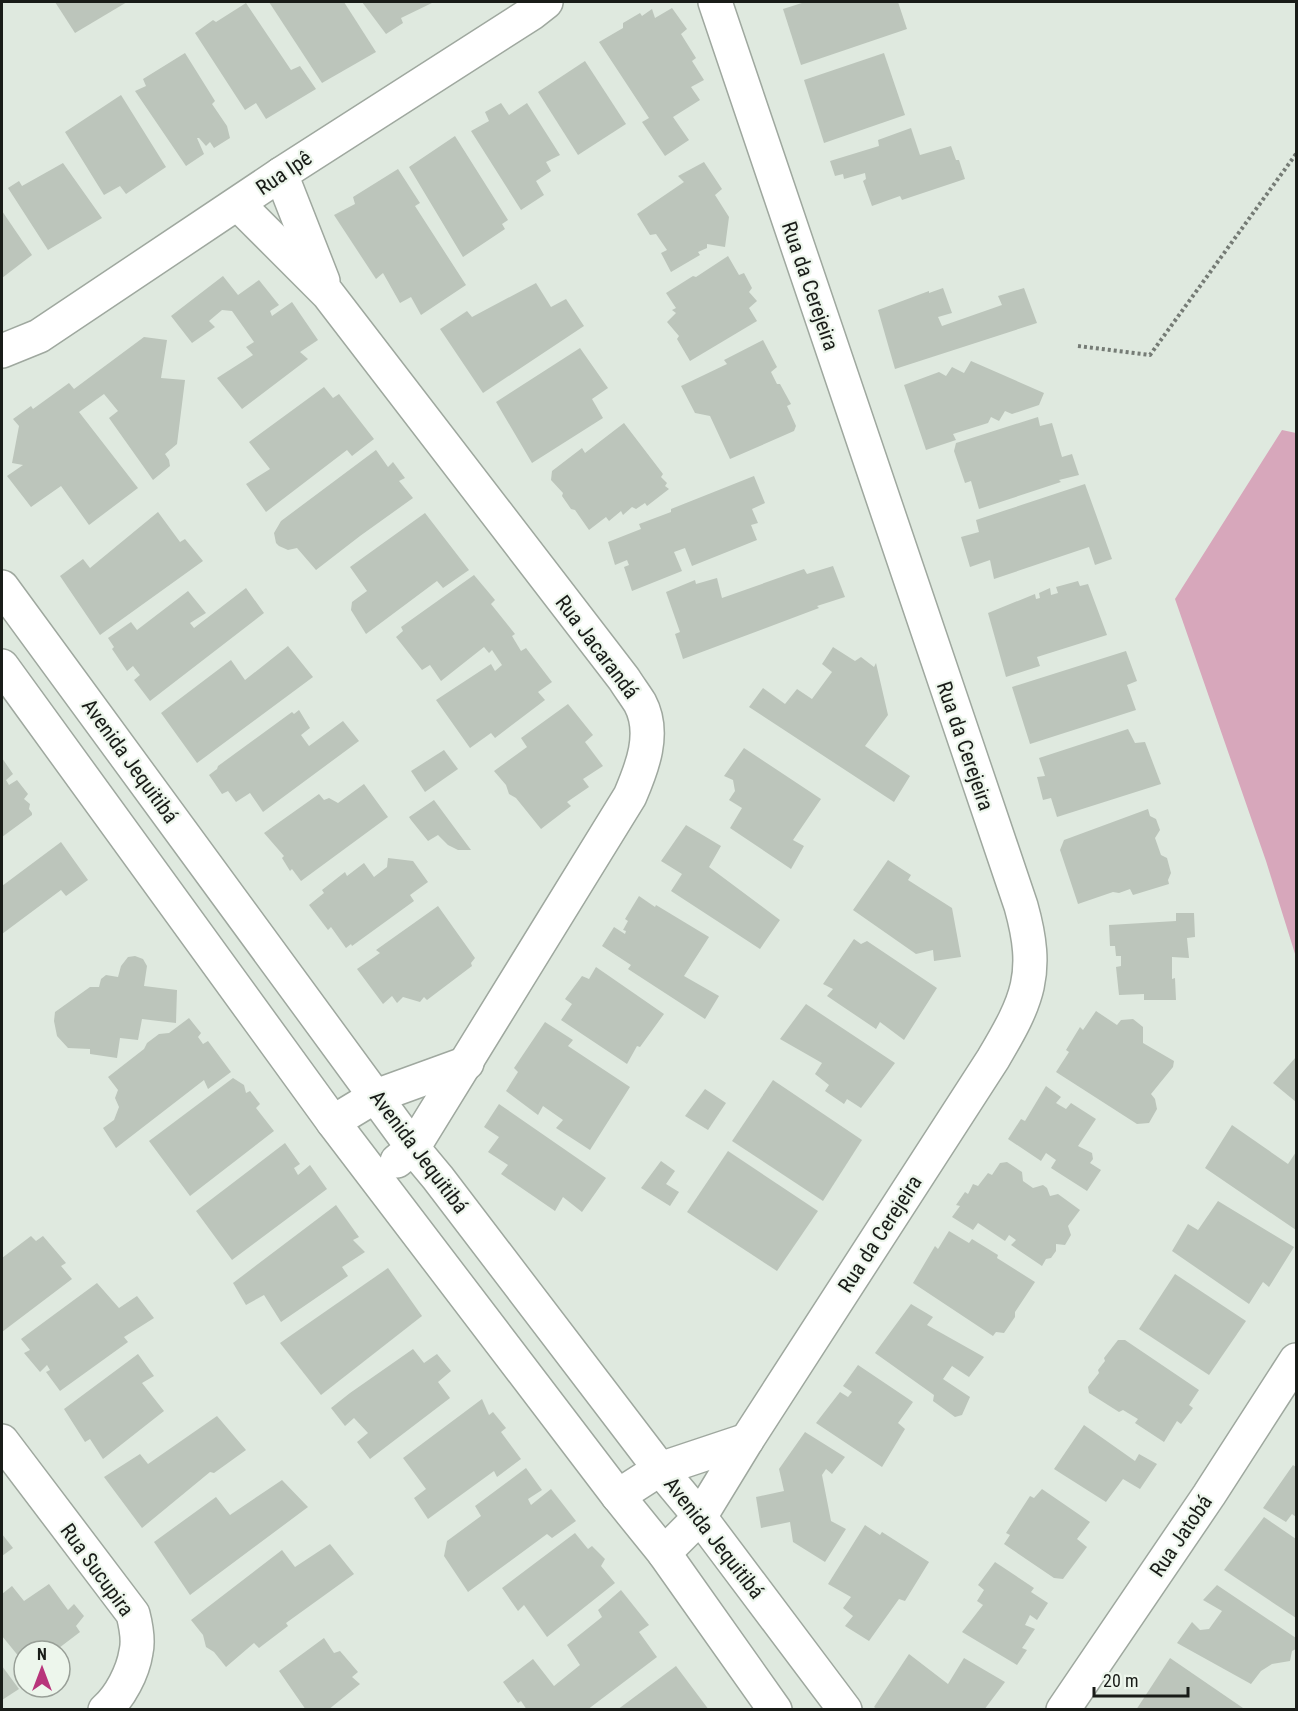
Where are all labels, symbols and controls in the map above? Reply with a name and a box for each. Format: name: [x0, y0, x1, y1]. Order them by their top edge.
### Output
street label: Rua Ipê: [252, 146, 316, 200]
street label: Rua da Cerejeira: [777, 218, 843, 354]
street label: Rua Jacarandá: [550, 591, 644, 703]
street label: Rua da Cerejeira: [932, 678, 998, 814]
street label: Avenida Jequitibá: [77, 694, 183, 828]
street label: Avenida Jequitibá: [365, 1086, 473, 1218]
street label: Rua da Cerejeira: [833, 1171, 927, 1297]
street label: Avenida Jequitibá: [659, 1472, 769, 1604]
street label: Rua Jatobá: [1145, 1491, 1217, 1581]
street label: Rua Sucupira: [55, 1519, 139, 1621]
north arrow: [12, 1639, 72, 1699]
text: N: [37, 1645, 47, 1664]
scale bar: [1094, 1660, 1188, 1698]
text: 20 m: [1103, 1670, 1138, 1691]

